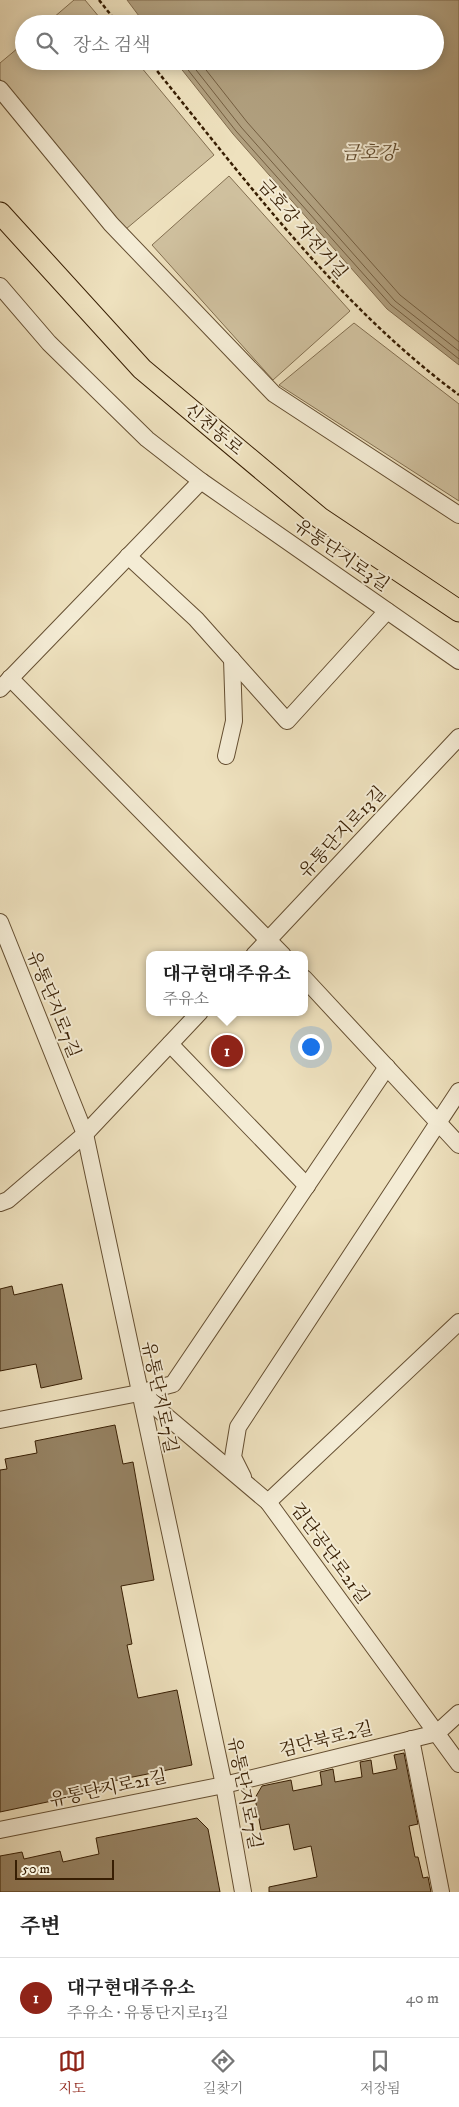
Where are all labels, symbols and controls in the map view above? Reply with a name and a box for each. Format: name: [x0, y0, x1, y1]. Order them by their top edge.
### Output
search box: [15, 15, 444, 70]
icon: search: [33, 29, 61, 57]
text: 장소 검색: [73, 34, 151, 57]
water label: 금호강: [341, 142, 399, 165]
street label: 금호강 자전거길: [253, 175, 352, 284]
street label: 신천동로: [180, 399, 247, 461]
street label: 유통단지로3길: [290, 515, 393, 597]
street label: 유통단지로13길: [295, 782, 391, 883]
street label: 유통단지로7길: [22, 947, 85, 1061]
popup: [146, 951, 308, 1016]
text: 대구현대주유소: [163, 963, 291, 986]
text: 주유소: [163, 989, 209, 1009]
pin: 1: [211, 1032, 243, 1070]
your location: [298, 1034, 324, 1060]
street label: 유통단지로7길: [136, 1339, 182, 1455]
street label: 검단공단로21길: [285, 1499, 373, 1609]
street label: 검단북로2길: [277, 1718, 375, 1762]
street label: 유통단지로7길: [222, 1735, 266, 1851]
street label: 유통단지로21길: [47, 1766, 169, 1812]
scale bar: [15, 1857, 114, 1880]
text: 50 m: [22, 1860, 50, 1878]
text: 주변: [20, 1914, 61, 1940]
text: 대구현대주유소: [67, 1977, 195, 2000]
text: 1: [33, 1988, 39, 2008]
text: 40 m: [406, 1988, 439, 2008]
text: 주유소 · 유통단지로13길: [67, 2003, 229, 2023]
tab: 지도: [58, 2047, 86, 2098]
tab: 길찾기: [203, 2047, 243, 2098]
tab: 저장됨: [360, 2047, 401, 2098]

